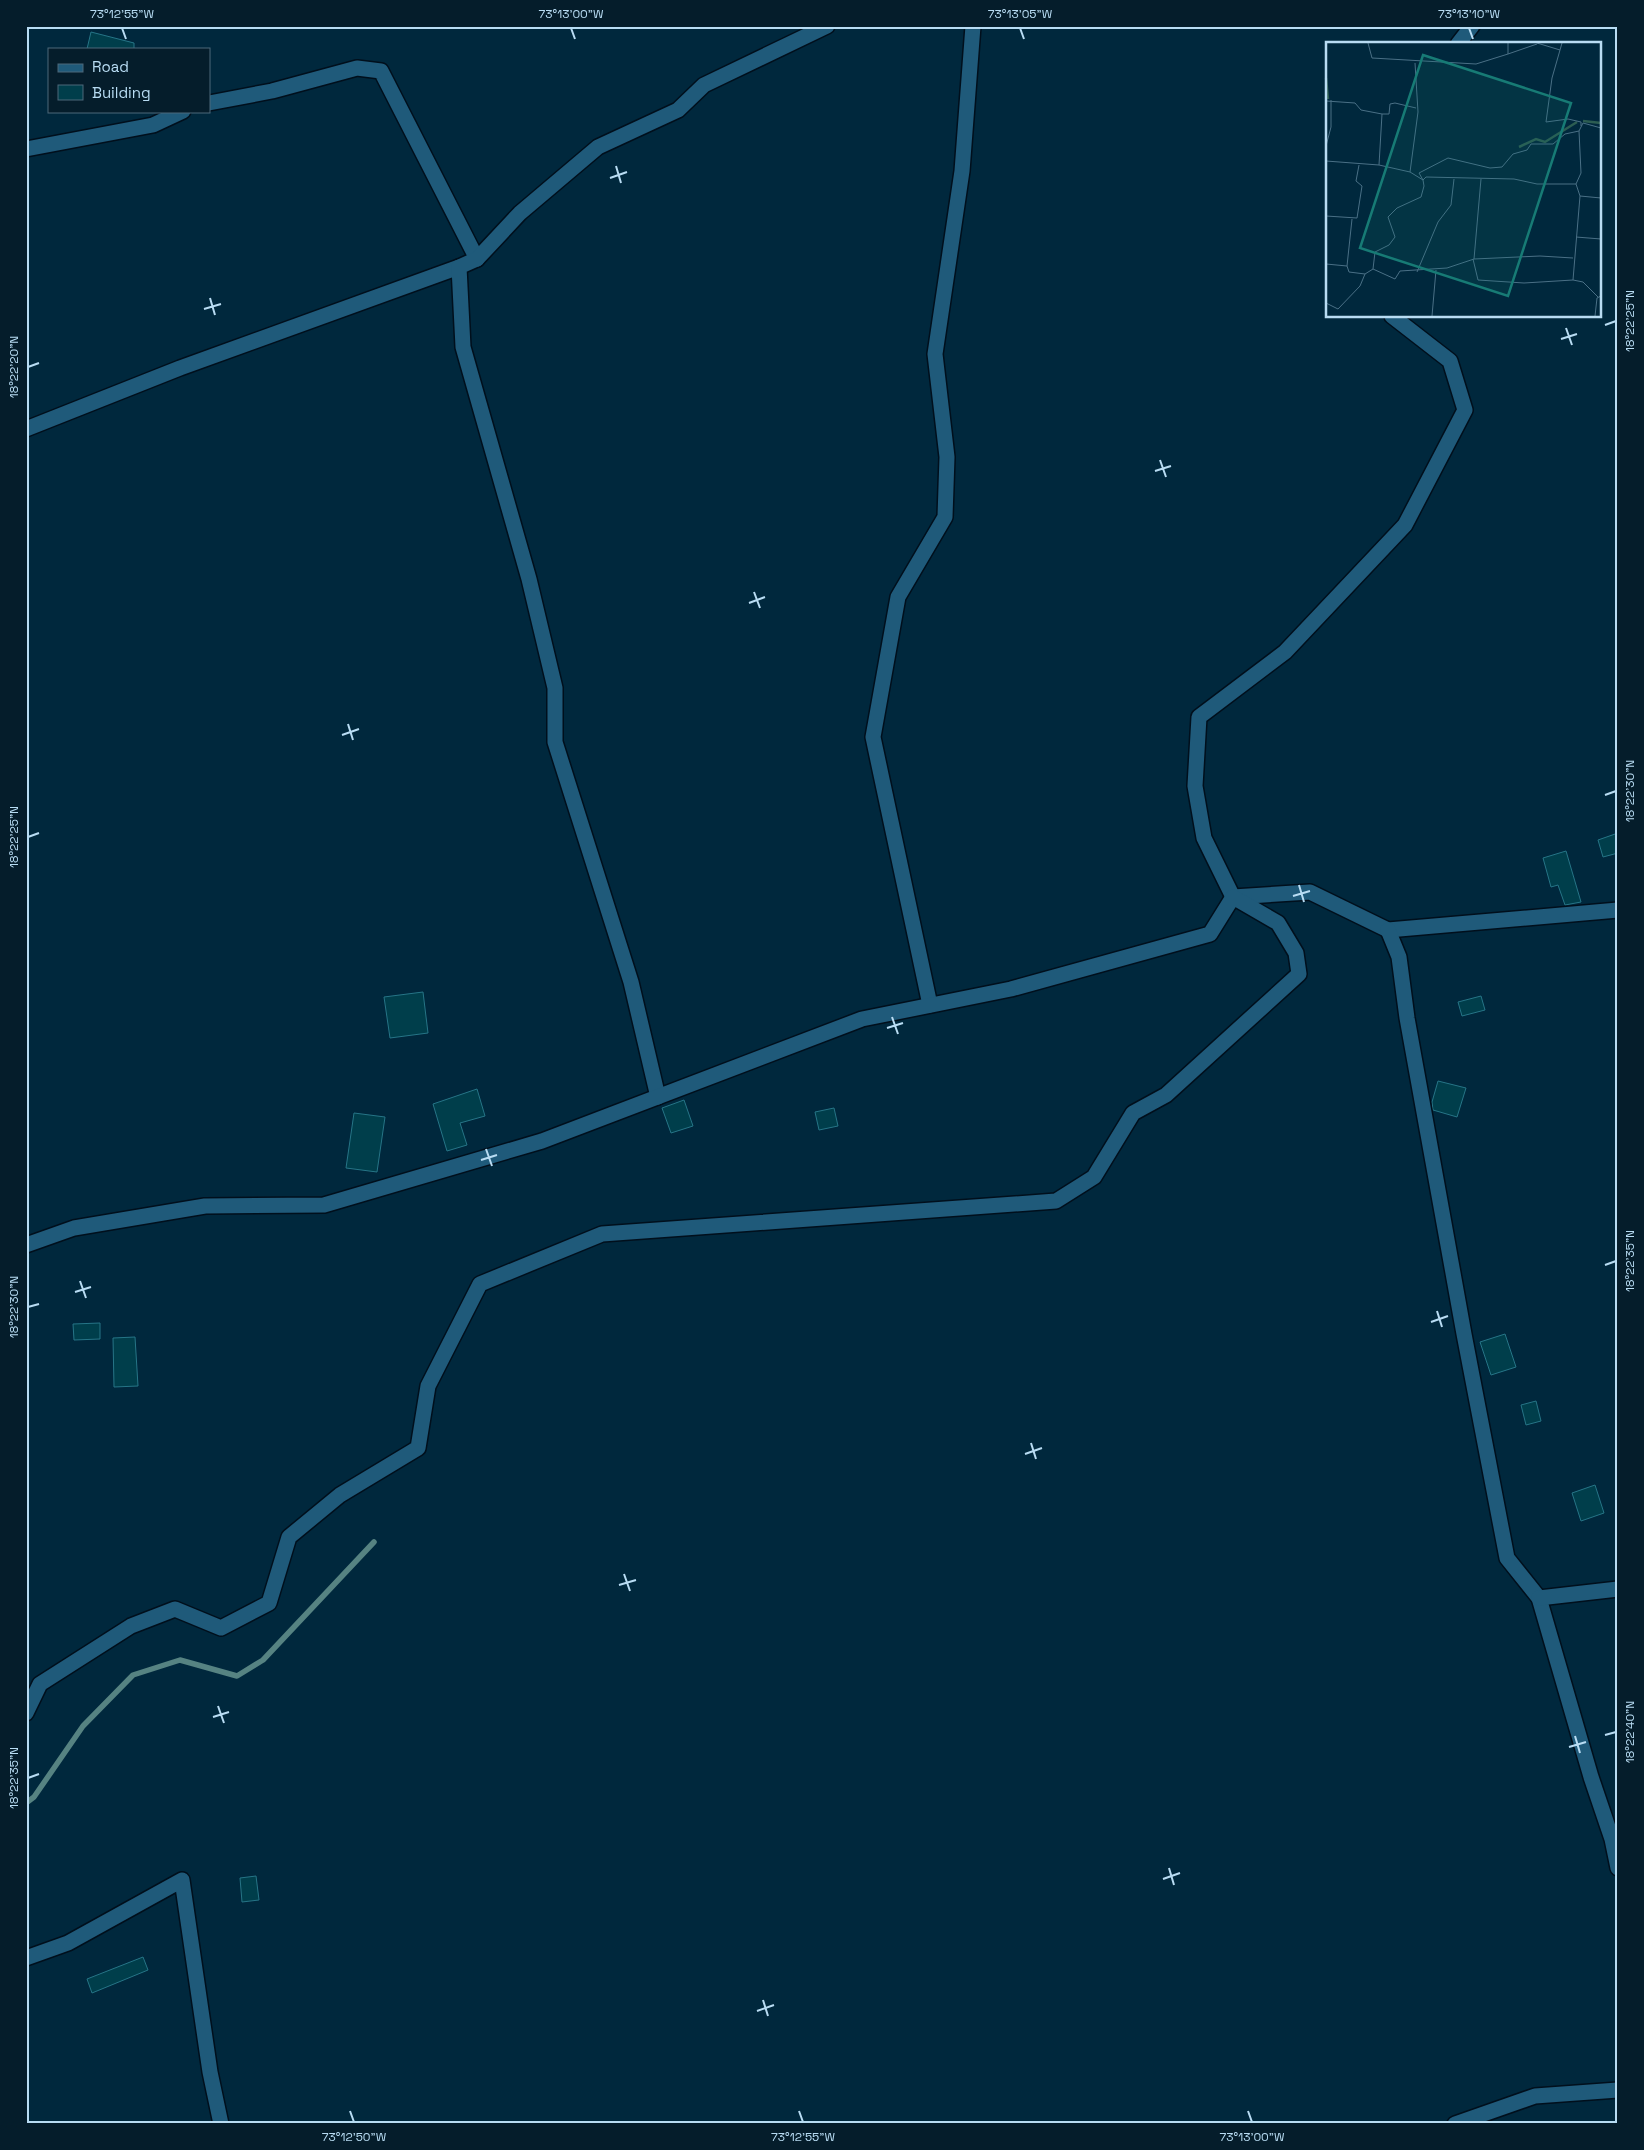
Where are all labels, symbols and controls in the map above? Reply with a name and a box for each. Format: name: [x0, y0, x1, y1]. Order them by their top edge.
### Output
text: 73°12'55"W: [90, 6, 154, 22]
text: 73°13'00"W: [539, 6, 604, 22]
text: 73°13'05"W: [988, 6, 1053, 22]
text: 73°13'10"W: [1438, 6, 1501, 22]
inset map: [1326, 42, 1602, 318]
legend: [48, 48, 210, 112]
text: Road: [92, 57, 129, 76]
text: Building: [92, 83, 151, 102]
text: 18°22'25"N: [1622, 290, 1638, 352]
text: 18°22'20"N: [6, 336, 22, 398]
text: 18°22'30"N: [1622, 760, 1638, 822]
text: 18°22'25"N: [6, 806, 22, 868]
text: 18°22'35"N: [1622, 1230, 1638, 1292]
text: 18°22'30"N: [6, 1276, 22, 1338]
text: 18°22'40"N: [1622, 1701, 1638, 1763]
text: 18°22'35"N: [6, 1747, 22, 1809]
text: 73°12'50"W: [322, 2129, 387, 2145]
text: 73°12'55"W: [771, 2129, 835, 2145]
text: 73°13'00"W: [1220, 2129, 1285, 2145]

